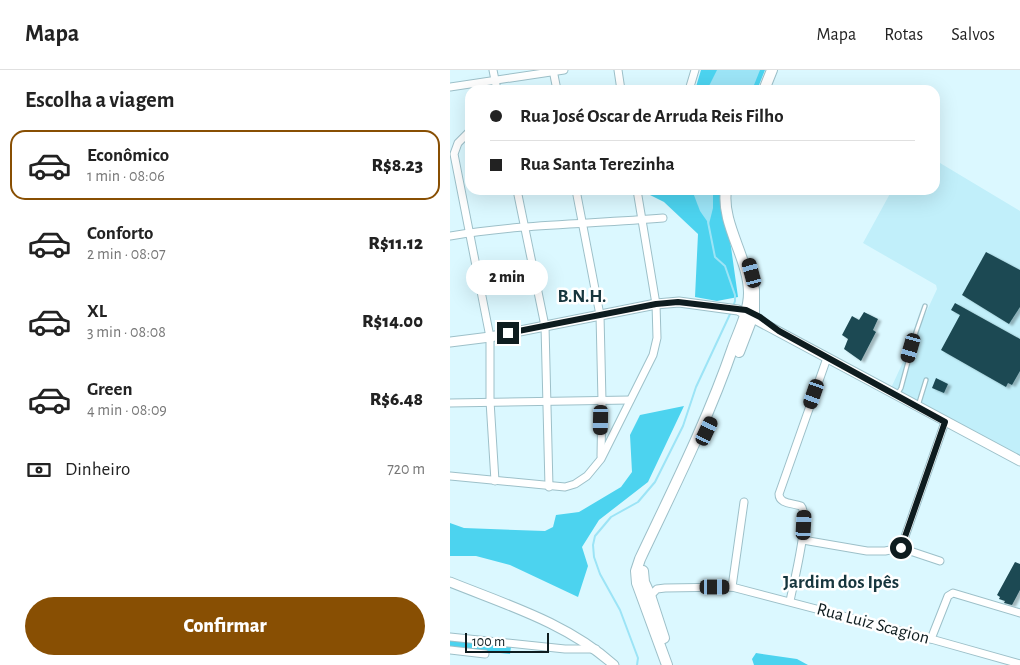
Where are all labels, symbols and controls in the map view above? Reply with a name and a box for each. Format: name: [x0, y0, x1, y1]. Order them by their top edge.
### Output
text: Mapa: [25, 22, 79, 46]
text: Mapa: [817, 26, 856, 44]
text: Rotas: [884, 26, 923, 44]
text: Salvos: [951, 26, 995, 44]
text: Escolha a viagem: [25, 89, 174, 111]
text: Rua José Oscar de Arruda Reis Filho: [520, 107, 784, 126]
icon: car: [27, 143, 72, 188]
text: Econômico: [87, 146, 169, 165]
text: Rua Santa Terezinha: [520, 155, 675, 174]
text: R$8.23: [371, 156, 423, 175]
text: 1 min · 08:06: [87, 168, 165, 184]
icon: car: [27, 221, 72, 266]
text: Conforto: [87, 224, 153, 243]
text: R$11.12: [368, 234, 423, 253]
text: 2 min · 08:07: [87, 246, 166, 262]
car: [740, 257, 763, 289]
callout: 2 min: [467, 260, 549, 296]
text: 2 min: [489, 269, 525, 285]
district label: B.N.H.: [558, 287, 606, 306]
icon: car: [27, 299, 72, 344]
text: XL: [87, 302, 107, 321]
text: R$14.00: [362, 312, 423, 331]
route end: [497, 322, 519, 344]
text: 3 min · 08:08: [87, 324, 166, 340]
car: [899, 332, 922, 364]
icon: car: [27, 377, 72, 422]
car: [802, 377, 825, 411]
text: Green: [87, 380, 133, 399]
text: R$6.48: [370, 390, 423, 409]
text: 4 min · 08:09: [87, 402, 167, 418]
car: [593, 405, 608, 435]
car: [693, 414, 720, 448]
icon: cash: [25, 456, 53, 484]
text: Dinheiro: [65, 460, 130, 479]
text: 720 m: [387, 461, 425, 477]
car: [795, 510, 812, 540]
route start: [890, 537, 912, 559]
district label: Jardim dos Ipês: [783, 573, 899, 592]
car: [700, 580, 730, 595]
button: Confirmar: [25, 597, 425, 655]
street label: Rua Luiz Scagion: [815, 600, 931, 648]
scale bar: [465, 630, 549, 653]
text: 100 m: [472, 635, 505, 649]

